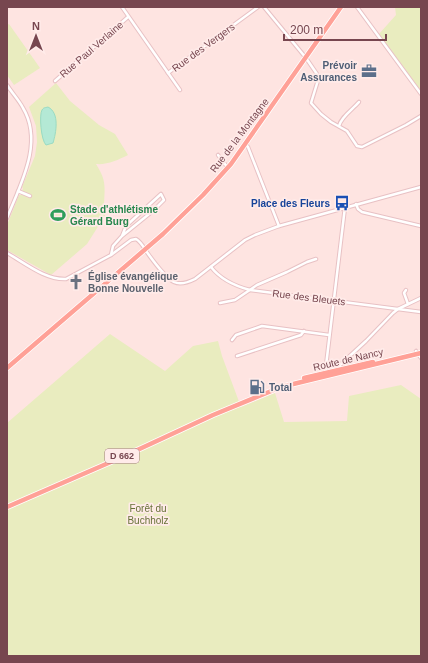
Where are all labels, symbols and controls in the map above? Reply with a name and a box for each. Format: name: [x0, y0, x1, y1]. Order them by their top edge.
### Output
north arrow: [16, 16, 56, 56]
scale bar: [284, 16, 386, 42]
street label: Rue Paul Verlaine: [58, 19, 125, 80]
text: N: [32, 20, 40, 32]
street label: Rue des Vergers: [170, 21, 237, 74]
text: 200 m: [290, 23, 323, 37]
place label: Prévoir Assurances: [300, 60, 357, 83]
office icon: Prévoir Assurances: [360, 62, 378, 80]
street label: Rue de la Montagne: [208, 96, 271, 175]
bus stop icon: Place des Fleurs: [333, 194, 351, 212]
place label: Place des Fleurs: [251, 198, 330, 209]
place label: Stade d'athlétisme Gérard Burg: [70, 204, 158, 227]
sports icon: Stade d'athlétisme Gérard Burg: [49, 206, 67, 224]
place label: Église évangélique Bonne Nouvelle: [88, 270, 178, 294]
church icon: Église évangélique Bonne Nouvelle: [67, 273, 85, 291]
street label: Rue des Bleuets: [272, 288, 346, 307]
street label: Route de Nancy: [312, 346, 384, 373]
fuel station icon: Total: [248, 378, 266, 396]
place label: Total: [269, 382, 292, 393]
road number: D 662: [105, 449, 139, 463]
park label: Forêt du Buchholz: [127, 503, 169, 526]

